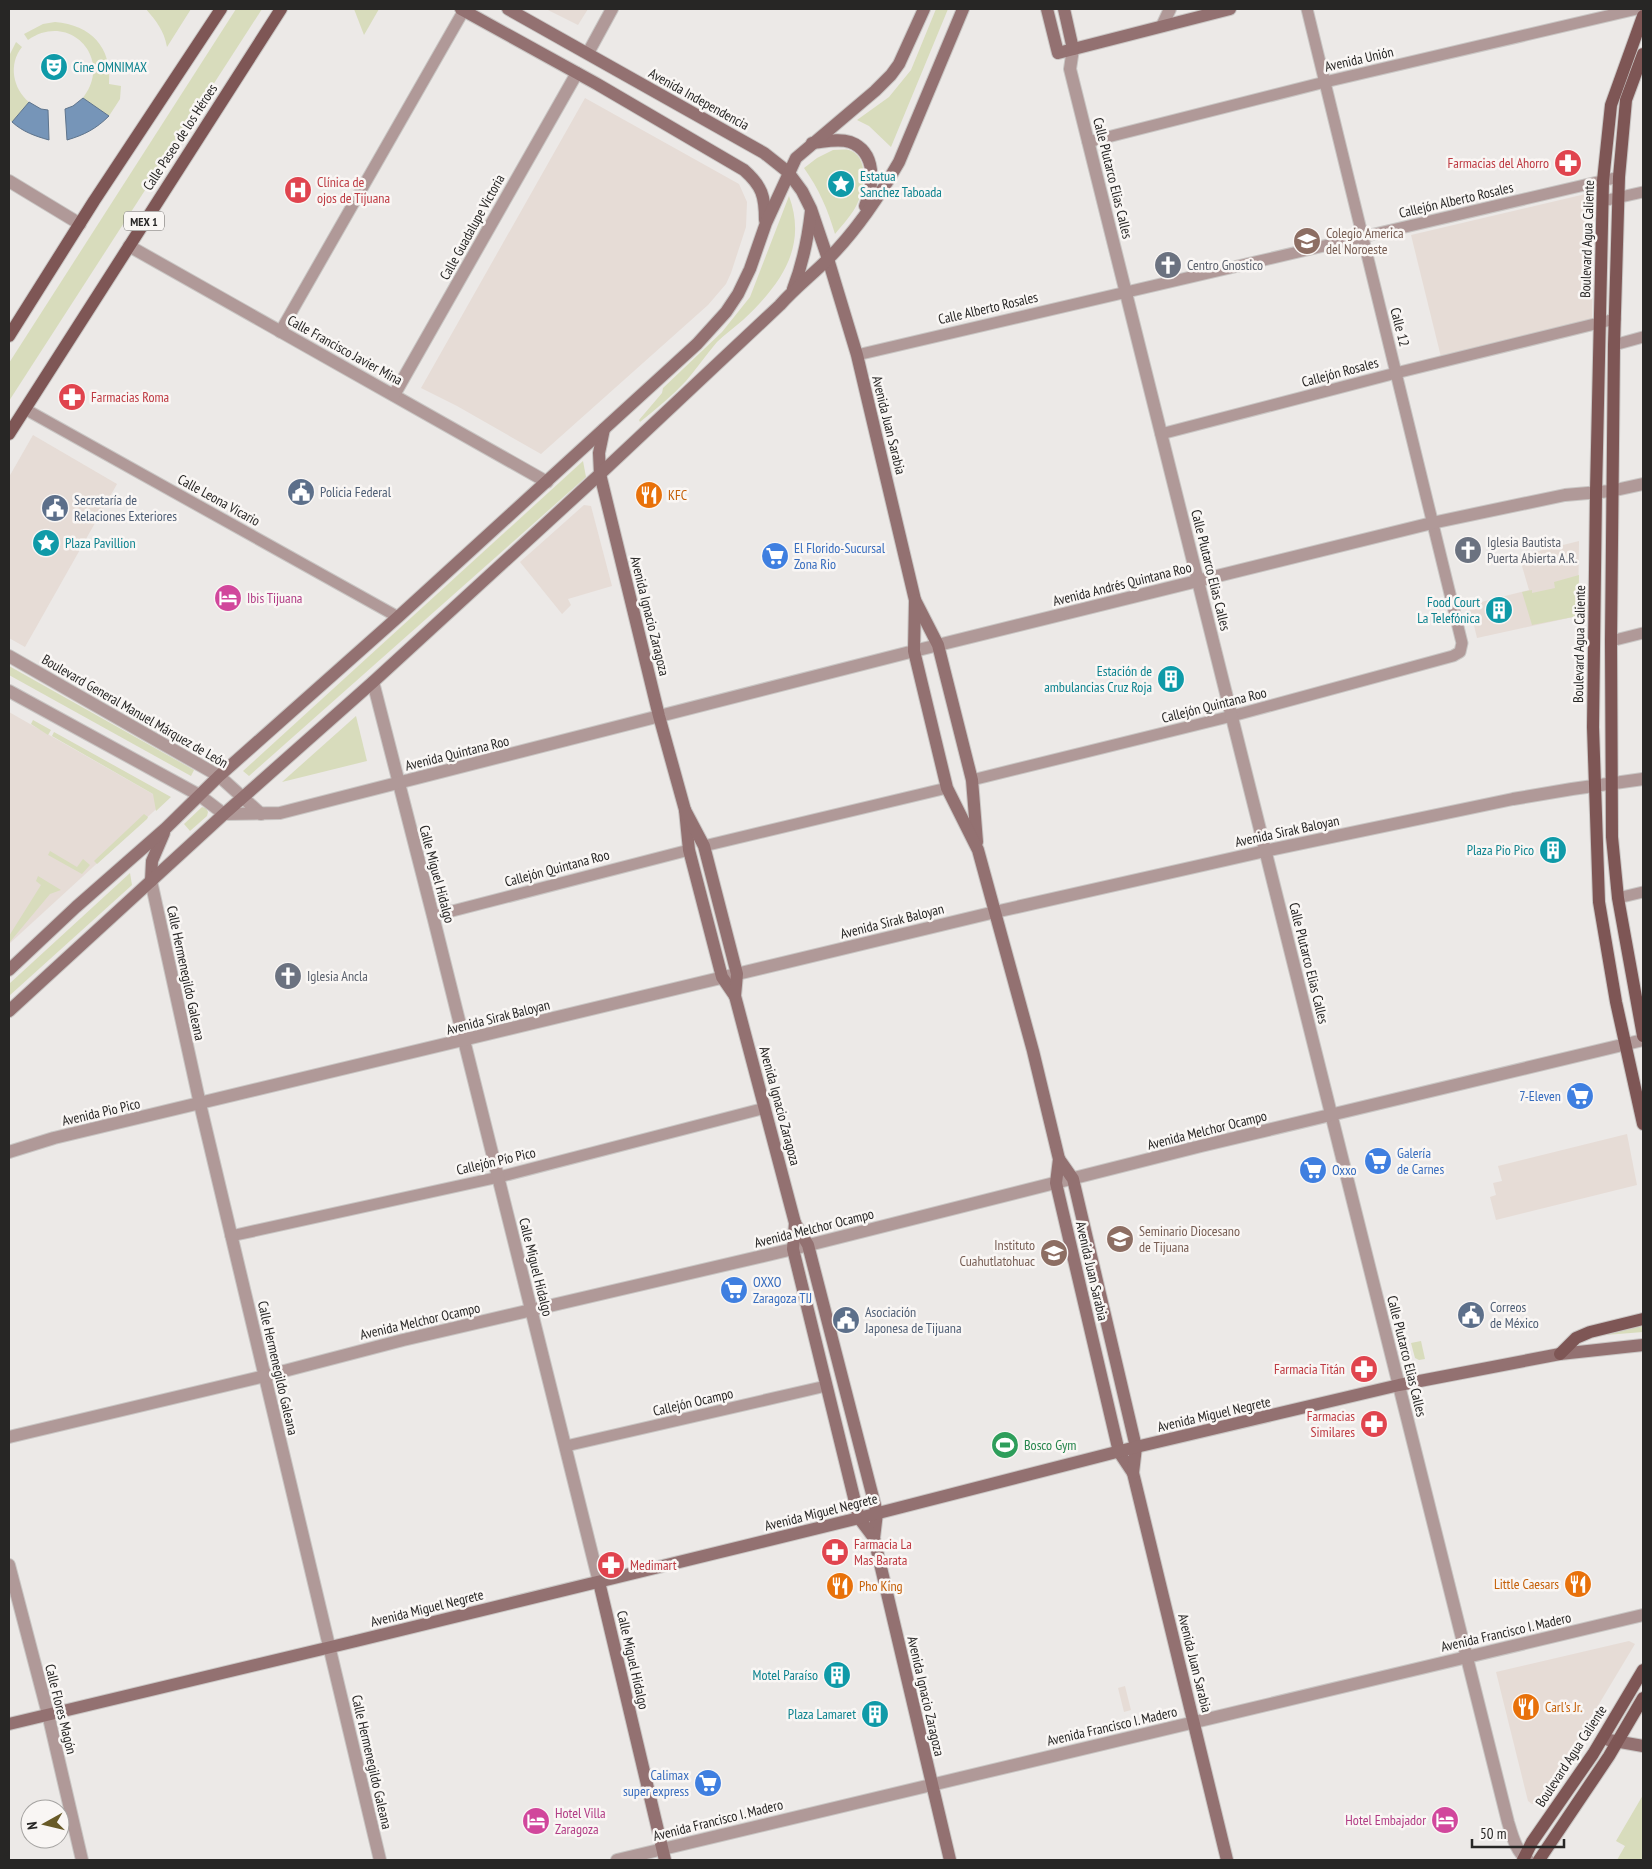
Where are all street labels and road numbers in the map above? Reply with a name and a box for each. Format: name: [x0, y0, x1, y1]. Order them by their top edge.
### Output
street label: Avenida Unión: [1323, 42, 1395, 76]
street label: Avenida Independencia: [646, 64, 752, 134]
street label: Calle Paseo de los Héroes: [139, 80, 221, 194]
street label: Calle Plutarco Elias Calles: [1089, 116, 1137, 241]
street label: Calle Guadalupe Victoria: [436, 171, 508, 283]
street label: Callejón Alberto Rosales: [1397, 178, 1515, 222]
street label: Boulevard Agua Caliente: [1576, 180, 1598, 298]
road number: MEX 1: [124, 212, 164, 230]
street label: Calle Alberto Rosales: [936, 288, 1040, 328]
street label: Calle 12: [1386, 306, 1414, 348]
street label: Calle Francisco Javier Mina: [284, 311, 406, 389]
street label: Callejón Rosales: [1300, 353, 1381, 391]
street label: Avenida Juan Sarabia: [868, 374, 910, 476]
street label: Calle Leona Vicario: [175, 470, 263, 530]
street label: Calle Plutarco Elias Calles: [1187, 508, 1235, 633]
street label: Avenida Ignacio Zaragoza: [626, 554, 674, 678]
street label: Avenida Andrés Quintana Roo: [1051, 558, 1193, 610]
street label: Boulevard Agua Caliente: [1569, 585, 1589, 703]
street label: Boulevard General Manuel Márquez de León: [39, 650, 231, 772]
street label: Callejón Quintana Roo: [1160, 683, 1268, 727]
street label: Avenida Quintana Roo: [403, 731, 511, 775]
street label: Avenida Sirak Baloyan: [1233, 811, 1341, 851]
street label: Calle Miguel Hidalgo: [415, 823, 459, 925]
street label: Callejón Quintana Roo: [503, 845, 611, 891]
street label: Avenida Sirak Baloyan: [838, 899, 946, 943]
street label: Calle Plutarco Elias Calles: [1285, 901, 1333, 1026]
street label: Calle Hermenegildo Galeana: [163, 904, 209, 1042]
street label: Avenida Sirak Baloyan: [444, 995, 552, 1039]
street label: Avenida Ignacio Zaragoza: [755, 1044, 805, 1168]
street label: Avenida Pio Pico: [60, 1094, 142, 1130]
street label: Avenida Melchor Ocampo: [1145, 1106, 1269, 1154]
street label: Callejón Pío Pico: [455, 1143, 537, 1179]
street label: Avenida Melchor Ocampo: [752, 1204, 876, 1252]
street label: Calle Miguel Hidalgo: [515, 1216, 557, 1318]
street label: Avenida Juan Sarabia: [1072, 1220, 1112, 1322]
street label: Calle Plutarco Elias Calles: [1383, 1294, 1431, 1419]
street label: Avenida Melchor Ocampo: [358, 1298, 482, 1344]
street label: Calle Hermenegildo Galeana: [254, 1299, 302, 1437]
street label: Callejón Ocampo: [651, 1384, 735, 1420]
street label: Avenida Miguel Negrete: [1156, 1392, 1273, 1436]
street label: Avenida Miguel Negrete: [763, 1489, 880, 1535]
street label: Avenida Miguel Negrete: [369, 1585, 486, 1631]
street label: Avenida Francisco I. Madero: [1439, 1608, 1573, 1656]
street label: Calle Miguel Hidalgo: [613, 1609, 653, 1711]
street label: Avenida Juan Sarabia: [1174, 1612, 1216, 1714]
street label: Avenida Ignacio Zaragoza: [903, 1634, 949, 1758]
street label: Calle Flores Magón: [41, 1662, 81, 1756]
street label: Calle Hermenegildo Galeana: [348, 1693, 396, 1831]
street label: Avenida Francisco I. Madero: [1045, 1702, 1179, 1750]
street label: Boulevard Agua Caliente: [1531, 1702, 1611, 1810]
street label: Avenida Francisco I. Madero: [651, 1795, 785, 1845]

